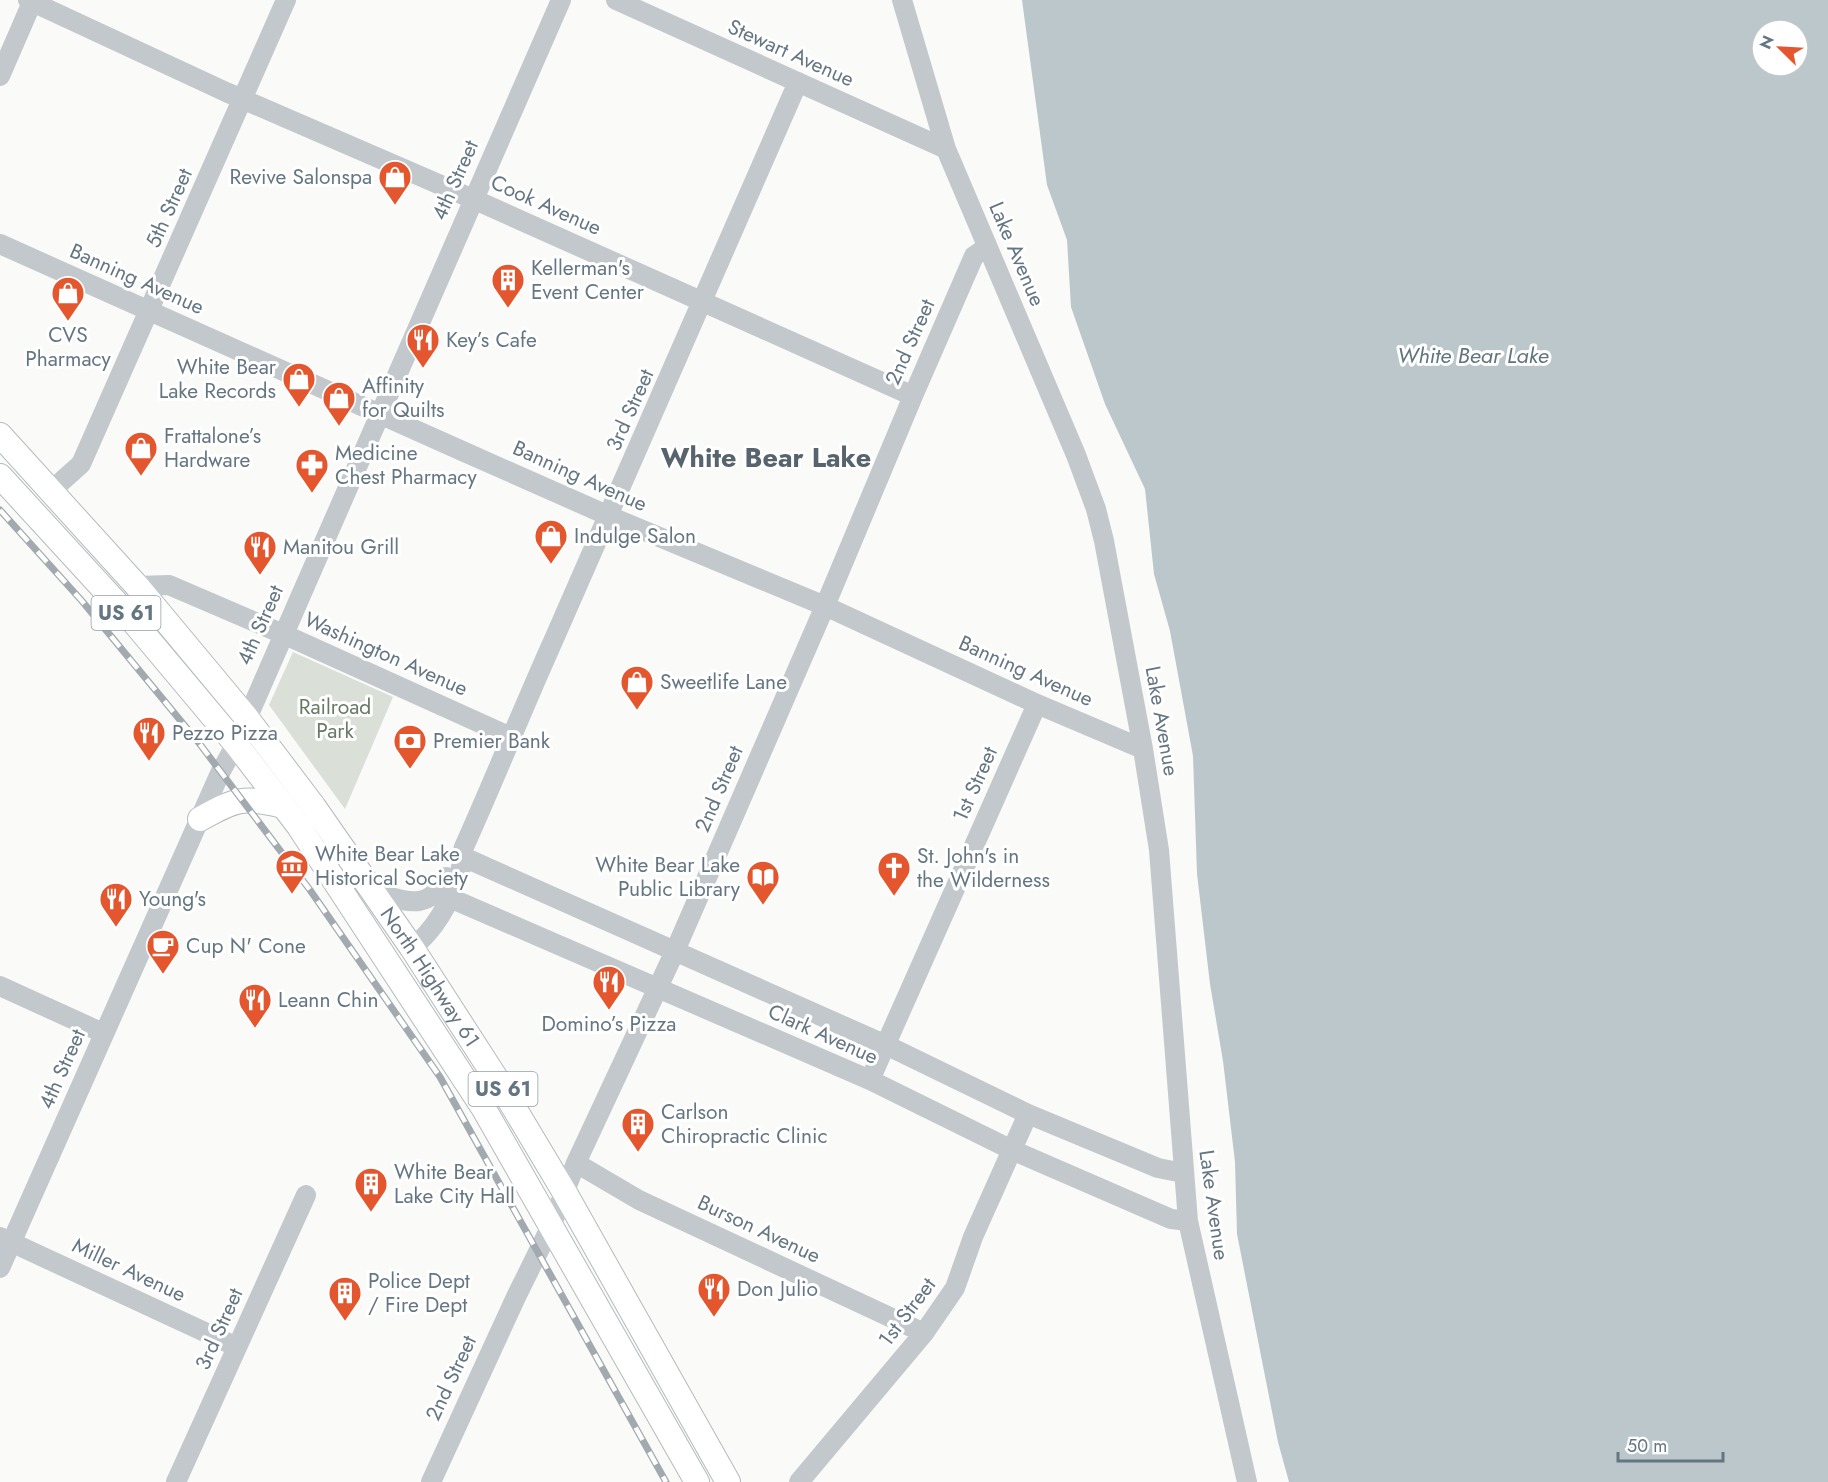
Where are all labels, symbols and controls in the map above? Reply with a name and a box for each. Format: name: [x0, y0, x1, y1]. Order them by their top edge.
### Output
street label: Stewart Avenue: [723, 12, 859, 94]
north arrow: [1750, 18, 1810, 78]
text: N: [1754, 32, 1780, 53]
street label: 4th Street: [424, 135, 486, 225]
shop icon: Revive Salonspa: [377, 159, 413, 206]
place label: Revive Salonspa: [230, 162, 372, 192]
street label: 5th Street: [138, 163, 200, 253]
street label: Cook Avenue: [486, 167, 606, 243]
street label: Lake Avenue: [982, 197, 1053, 311]
street label: Banning Avenue: [65, 236, 209, 322]
place label: Kellerman's Event Center: [531, 253, 645, 307]
building icon: Kellerman's Event Center: [490, 262, 526, 309]
shop icon: CVS Pharmacy: [50, 275, 86, 322]
street label: 2nd Street: [878, 294, 942, 390]
place label: CVS Pharmacy: [25, 320, 112, 374]
restaurant icon: Key’s Cafe: [405, 322, 441, 369]
place label: Key’s Cafe: [446, 325, 537, 355]
water label: White Bear Lake: [1397, 339, 1549, 371]
place label: White Bear Lake Records: [159, 352, 277, 406]
shop icon: White Bear Lake Records: [281, 361, 317, 408]
street label: 3rd Street: [599, 364, 661, 456]
place label: Affinity for Quilts: [362, 371, 444, 425]
shop icon: Affinity for Quilts: [321, 380, 357, 427]
place label: Frattalone’s Hardware: [164, 421, 261, 475]
shop icon: Frattalone’s Hardware: [123, 430, 159, 477]
street label: Banning Avenue: [508, 433, 652, 519]
place label: Medicine Chest Pharmacy: [335, 438, 477, 492]
district label: White Bear Lake: [661, 438, 871, 477]
pharmacy icon: Medicine Chest Pharmacy: [294, 447, 330, 494]
shop icon: Indulge Salon: [533, 518, 569, 565]
place label: Indulge Salon: [574, 521, 696, 551]
restaurant icon: Manitou Grill: [242, 529, 278, 576]
place label: Manitou Grill: [283, 532, 399, 562]
street label: 4th Street: [229, 580, 291, 670]
road number: US 61: [92, 596, 160, 630]
street label: Washington Avenue: [300, 605, 473, 704]
street label: Banning Avenue: [954, 628, 1098, 714]
shop icon: Sweetlife Lane: [619, 664, 655, 711]
street label: Lake Avenue: [1138, 664, 1186, 778]
place label: Sweetlife Lane: [660, 667, 787, 697]
park label: Railroad Park: [299, 692, 371, 746]
restaurant icon: Pezzo Pizza: [131, 715, 167, 762]
place label: Pezzo Pizza: [172, 718, 278, 748]
bank icon: Premier Bank: [392, 723, 428, 770]
place label: Premier Bank: [433, 726, 551, 756]
street label: 2nd Street: [687, 741, 751, 837]
street label: 1st Street: [945, 742, 1005, 826]
place label: White Bear Lake Historical Society: [315, 839, 469, 893]
place label: St. John's in the Wilderness: [917, 841, 1050, 895]
museum icon: White Bear Lake Historical Society: [274, 848, 310, 895]
place label: White Bear Lake Public Library: [595, 850, 741, 904]
church icon: St. John's in the Wilderness: [876, 850, 912, 897]
library icon: White Bear Lake Public Library: [745, 859, 781, 906]
restaurant icon: Young's: [98, 881, 134, 928]
place label: Young's: [139, 884, 206, 914]
street label: North Highway 61: [373, 901, 487, 1053]
cafe icon: Cup N' Cone: [145, 928, 181, 975]
place label: Cup N' Cone: [186, 931, 306, 961]
restaurant icon: Domino’s Pizza: [591, 964, 627, 1011]
restaurant icon: Leann Chin: [237, 982, 273, 1029]
place label: Leann Chin: [278, 985, 379, 1015]
street label: Clark Avenue: [763, 996, 883, 1072]
place label: Domino’s Pizza: [542, 1009, 676, 1039]
street label: 4th Street: [31, 1024, 93, 1114]
road number: US 61: [468, 1072, 538, 1106]
place label: Carlson Chiropractic Clinic: [661, 1097, 828, 1151]
building icon: Carlson Chiropractic Clinic: [620, 1106, 656, 1153]
street label: Lake Avenue: [1191, 1148, 1237, 1262]
place label: White Bear Lake City Hall: [394, 1157, 515, 1211]
building icon: White Bear Lake City Hall: [353, 1166, 389, 1213]
street label: Burson Avenue: [693, 1187, 826, 1271]
street label: Miller Avenue: [67, 1231, 191, 1309]
place label: Police Dept / Fire Dept: [368, 1266, 470, 1320]
restaurant icon: Don Julio: [696, 1271, 732, 1318]
street label: 1st Street: [871, 1271, 943, 1353]
place label: Don Julio: [737, 1274, 818, 1304]
building icon: Police Dept / Fire Dept: [327, 1275, 363, 1322]
street label: 3rd Street: [188, 1283, 250, 1375]
street label: 2nd Street: [418, 1330, 484, 1426]
scale bar: [1618, 1425, 1723, 1463]
text: 50 m: [1627, 1433, 1667, 1459]

